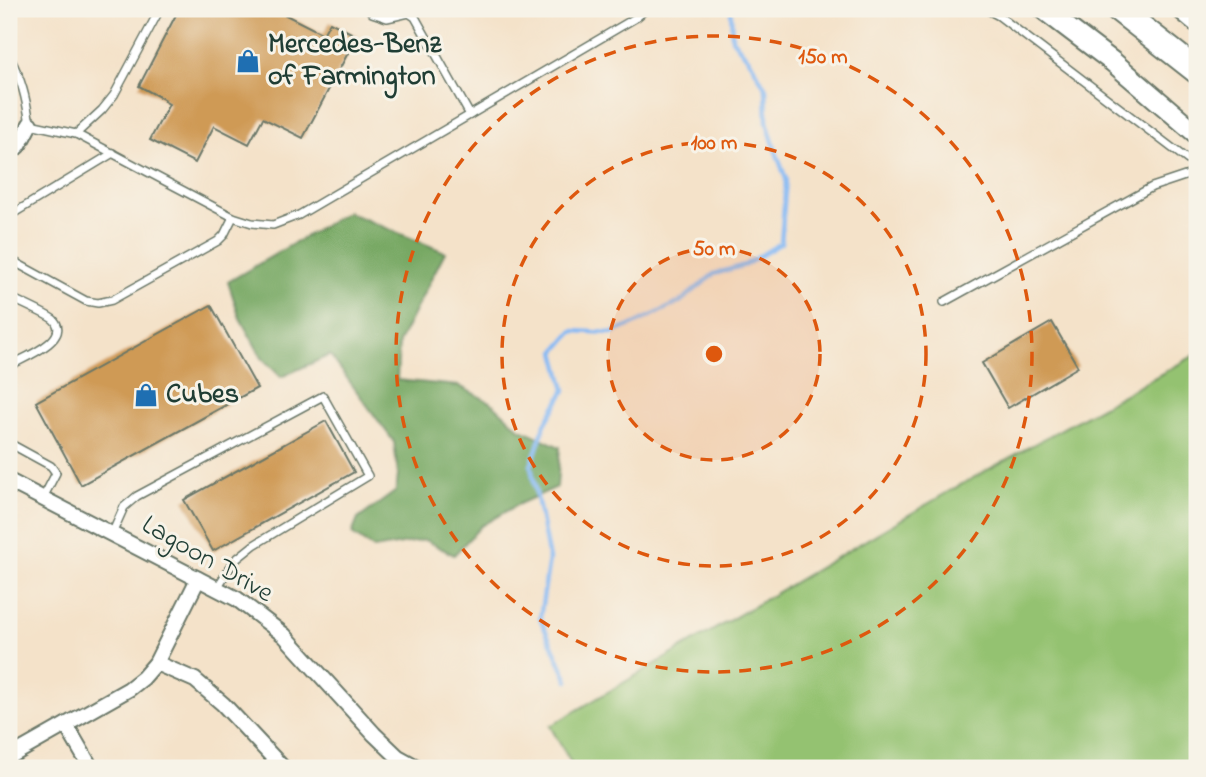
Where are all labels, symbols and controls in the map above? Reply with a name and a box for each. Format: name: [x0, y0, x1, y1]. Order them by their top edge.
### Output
place label: Mercedes-Benz of Farmington: [268, 25, 442, 99]
text: 150 m: [798, 43, 848, 73]
shop icon: Mercedes-Benz of Farmington: [234, 47, 262, 75]
text: 100 m: [691, 129, 737, 159]
text: 50 m: [693, 235, 735, 265]
centre of rings: [702, 342, 726, 366]
place label: Cubes: [166, 375, 239, 416]
shop icon: Cubes: [132, 381, 160, 409]
street label: Lagoon Drive: [133, 506, 281, 615]

